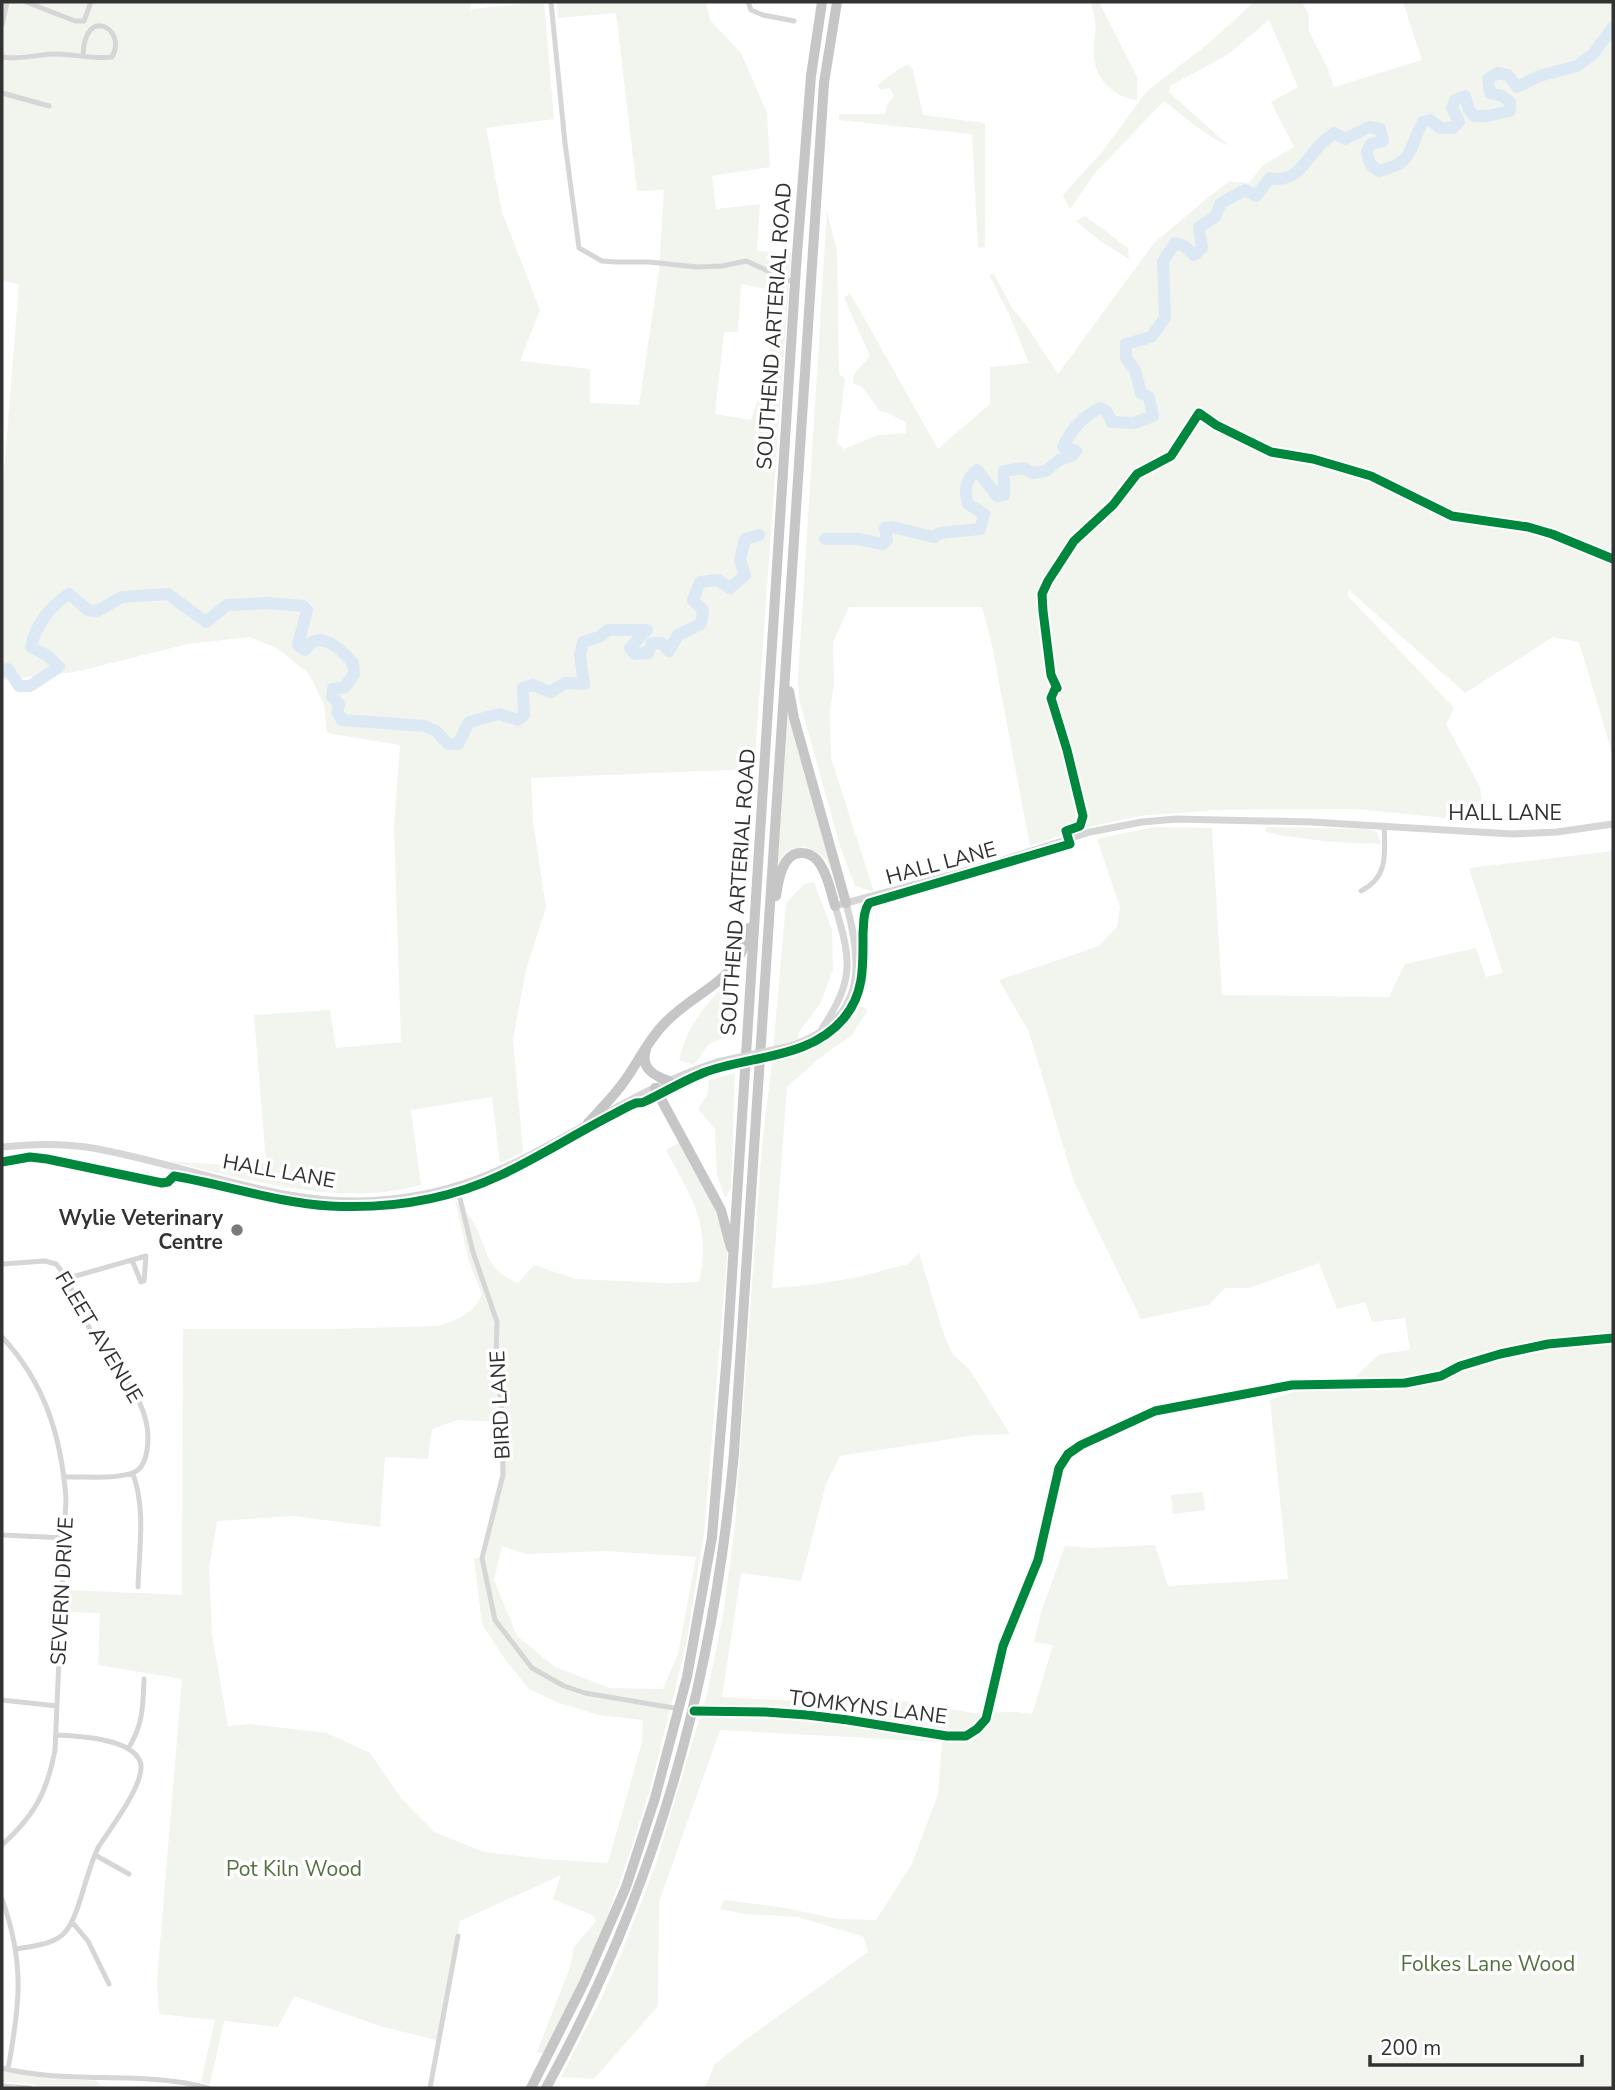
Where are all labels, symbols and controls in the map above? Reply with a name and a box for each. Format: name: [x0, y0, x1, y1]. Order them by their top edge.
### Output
street label: SOUTHEND ARTERIAL ROAD: [750, 182, 798, 470]
street label: SOUTHEND ARTERIAL ROAD: [714, 748, 762, 1036]
street label: HALL LANE: [1448, 799, 1562, 827]
street label: HALL LANE: [883, 835, 999, 891]
street label: HALL LANE: [221, 1147, 337, 1195]
place label: Wylie Veterinary Centre: [59, 1204, 224, 1256]
marker: Wylie Veterinary Centre: [229, 1222, 245, 1238]
street label: FLEET AVENUE: [49, 1266, 149, 1408]
street label: BIRD LANE: [483, 1350, 517, 1460]
street label: SEVERN DRIVE: [44, 1516, 80, 1666]
street label: TOMKYNS LANE: [787, 1683, 949, 1731]
park label: Pot Kiln Wood: [226, 1855, 362, 1883]
park label: Folkes Lane Wood: [1401, 1950, 1575, 1978]
scale bar: [1370, 2024, 1582, 2068]
text: 200 m: [1380, 2034, 1441, 2062]

